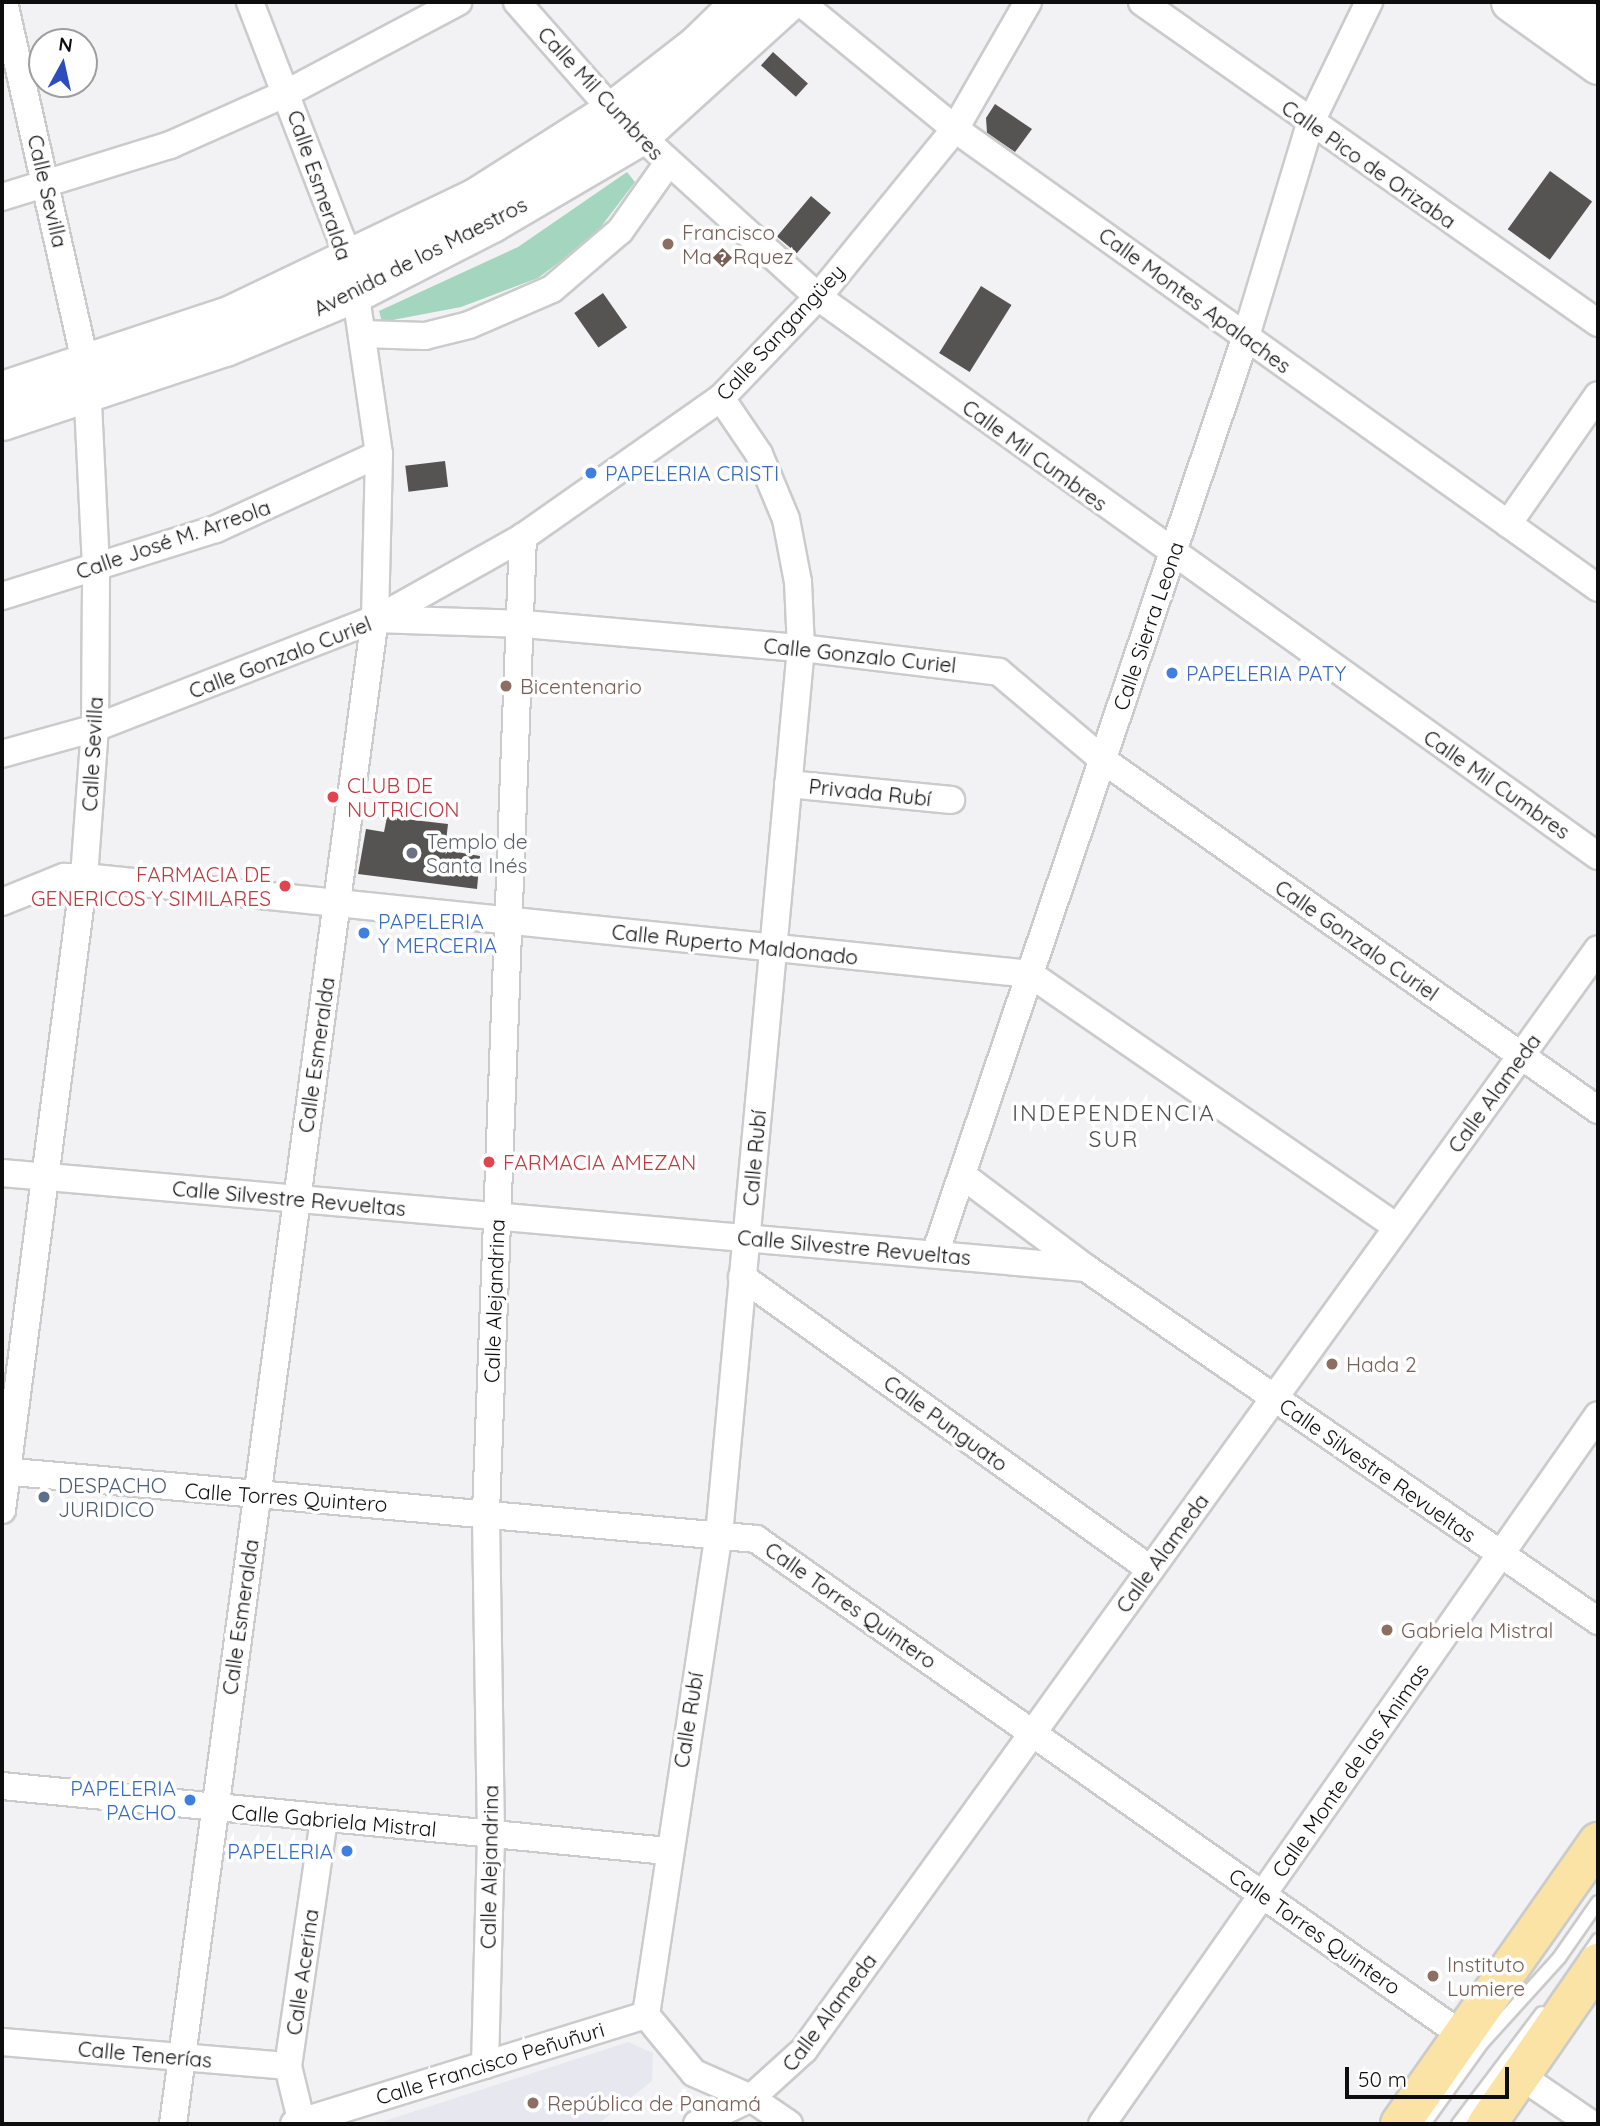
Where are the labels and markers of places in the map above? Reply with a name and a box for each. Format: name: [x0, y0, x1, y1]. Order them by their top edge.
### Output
place label: Francisco Ma�Rquez: [682, 219, 794, 269]
marker: Francisco Ma�Rquez: [660, 236, 676, 252]
place label: PAPELERIA CRISTI: [605, 460, 779, 486]
marker: PAPELERIA CRISTI: [583, 465, 599, 481]
place label: PAPELERIA PATY: [1186, 660, 1346, 686]
marker: PAPELERIA PATY: [1164, 665, 1180, 681]
place label: Bicentenario: [520, 673, 642, 699]
marker: Bicentenario: [498, 678, 514, 694]
place label: CLUB DE NUTRICION: [347, 772, 460, 822]
marker: CLUB DE NUTRICION: [325, 789, 341, 805]
place label: Templo de Santa Inés: [426, 828, 528, 878]
marker: Templo de Santa Inés: [404, 845, 420, 861]
place label: FARMACIA DE GENERICOS Y SIMILARES: [31, 861, 271, 911]
marker: FARMACIA DE GENERICOS Y SIMILARES: [277, 878, 293, 894]
place label: PAPELERIA Y MERCERIA: [378, 908, 497, 958]
marker: PAPELERIA Y MERCERIA: [356, 925, 372, 941]
place label: FARMACIA AMEZAN: [503, 1149, 696, 1175]
marker: FARMACIA AMEZAN: [481, 1154, 497, 1170]
place label: Hada 2: [1346, 1351, 1417, 1377]
marker: Hada 2: [1324, 1356, 1340, 1372]
place label: DESPACHO JURIDICO: [58, 1472, 167, 1522]
marker: DESPACHO JURIDICO: [36, 1489, 52, 1505]
place label: Gabriela Mistral: [1401, 1617, 1553, 1643]
marker: Gabriela Mistral: [1379, 1622, 1395, 1638]
place label: PAPELERIA PACHO: [70, 1775, 176, 1825]
marker: PAPELERIA PACHO: [182, 1792, 198, 1808]
place label: PAPELERIA: [227, 1838, 333, 1864]
marker: PAPELERIA: [339, 1843, 355, 1859]
place label: Instituto Lumiere: [1447, 1951, 1525, 2001]
marker: Instituto Lumiere: [1425, 1968, 1441, 1984]
place label: República de Panamá: [547, 2090, 761, 2116]
marker: República de Panamá: [525, 2095, 541, 2111]

